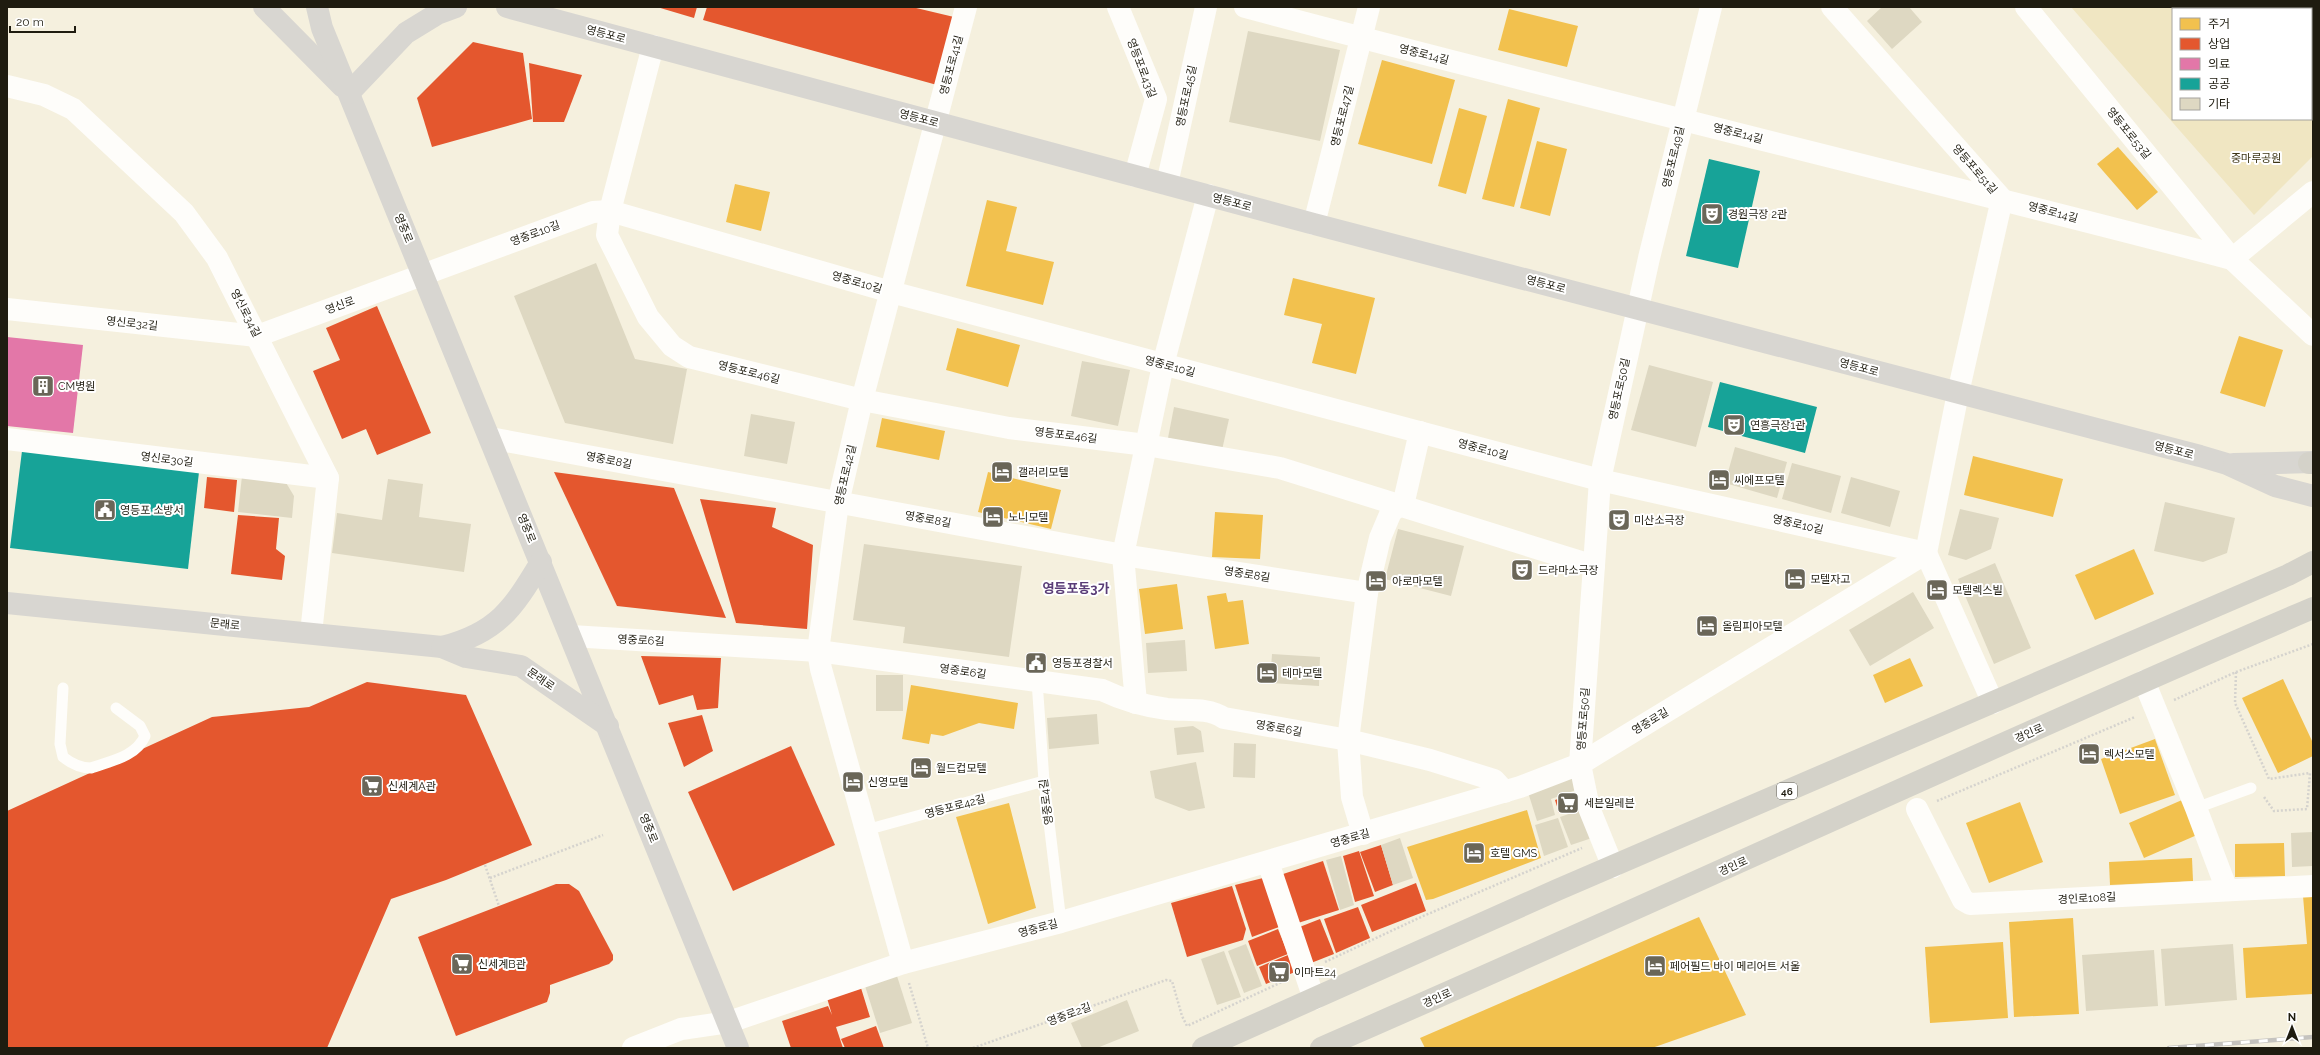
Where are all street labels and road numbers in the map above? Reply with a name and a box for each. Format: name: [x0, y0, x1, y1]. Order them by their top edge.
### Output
street label: 영등포로: [585, 23, 627, 46]
street label: 영등포로41길: [937, 34, 966, 96]
street label: 영등포로43길: [1124, 37, 1159, 100]
street label: 영중로14길: [1397, 42, 1450, 67]
street label: 영등포로45길: [1174, 64, 1199, 128]
street label: 영등포로47길: [1329, 84, 1356, 148]
street label: 영등포로53길: [2104, 105, 2153, 162]
street label: 영등포로: [898, 107, 940, 130]
street label: 영중로14길: [1711, 121, 1764, 146]
street label: 영등포로49길: [1660, 125, 1687, 189]
street label: 영등포로51길: [1950, 142, 2000, 197]
street label: 영등포로: [1211, 191, 1253, 214]
street label: 영중로14길: [2026, 200, 2079, 225]
street label: 영중로: [392, 212, 415, 245]
street label: 영중로10길: [509, 218, 562, 248]
street label: 영중로10길: [830, 269, 884, 296]
street label: 영등포로: [1525, 273, 1567, 296]
street label: 영신로34길: [228, 287, 263, 340]
street label: 영신로: [324, 294, 357, 317]
street label: 영신로32길: [105, 314, 159, 333]
street label: 영중로10길: [1143, 353, 1197, 379]
street label: 영등포로: [1838, 356, 1880, 379]
street label: 영등포로50길: [1607, 357, 1632, 421]
street label: 영등포로46길: [717, 359, 781, 386]
street label: 영등포로46길: [1034, 425, 1098, 446]
street label: 영중로10길: [1456, 436, 1510, 462]
street label: 영등포로: [2153, 439, 2195, 462]
street label: 영등포로42길: [832, 443, 859, 507]
street label: 영신로30길: [140, 450, 194, 469]
street label: 영중로8길: [585, 450, 633, 471]
street label: 영중로8길: [904, 509, 952, 530]
street label: 영중로: [515, 512, 538, 545]
street label: 영중로10길: [1771, 512, 1825, 537]
street label: 영중로8길: [1223, 564, 1271, 585]
street label: 문래로: [209, 616, 241, 633]
street label: 영중로6길: [617, 633, 665, 648]
street label: 영중로6길: [939, 662, 987, 681]
street label: 문래로: [524, 666, 557, 693]
street label: 영등포로50길: [1575, 687, 1592, 751]
street label: 영중로길: [1630, 705, 1671, 737]
street label: 영중로6길: [1255, 718, 1303, 739]
street label: 경인로: [2013, 721, 2046, 746]
street label: 영중로4길: [1037, 778, 1056, 826]
road number: 46: [1777, 783, 1797, 799]
street label: 영등포로42길: [923, 792, 987, 821]
street label: 영중로: [637, 812, 660, 845]
street label: 영중로길: [1329, 827, 1371, 850]
street label: 경인로: [1717, 854, 1750, 879]
street label: 경인로108길: [2057, 890, 2117, 907]
street label: 영중로길: [1017, 917, 1059, 940]
street label: 경인로: [1421, 986, 1454, 1011]
street label: 영중로2길: [1045, 1000, 1093, 1028]

